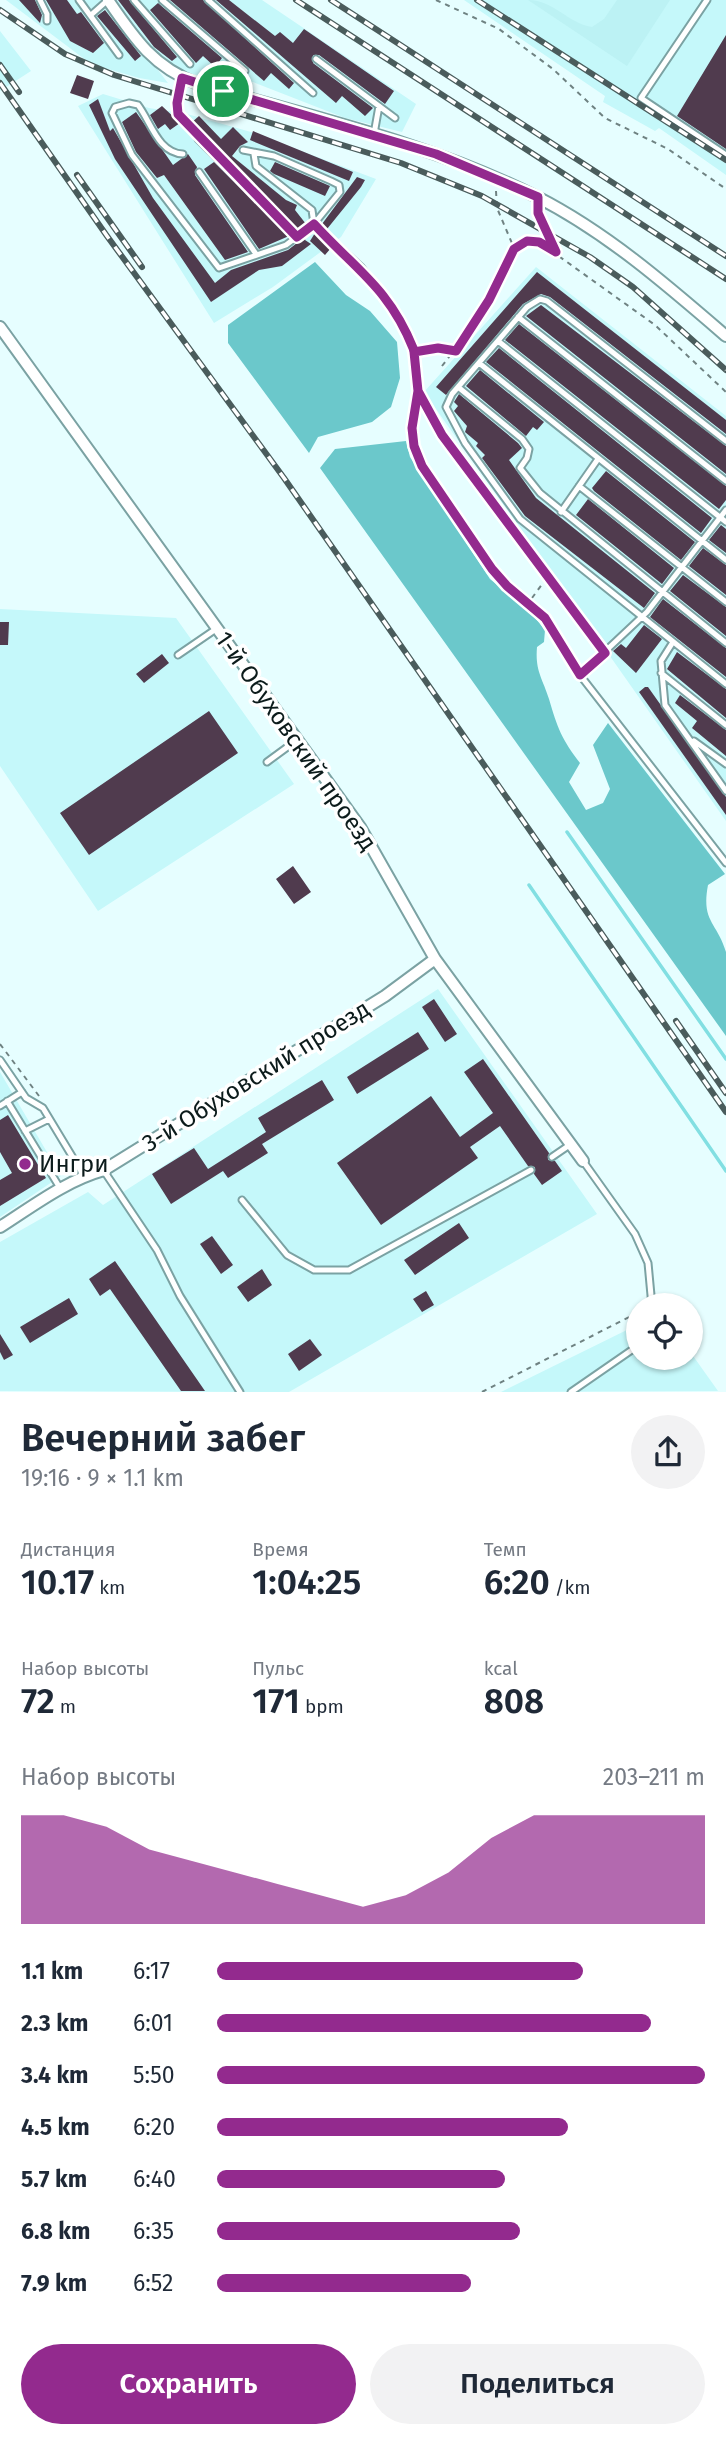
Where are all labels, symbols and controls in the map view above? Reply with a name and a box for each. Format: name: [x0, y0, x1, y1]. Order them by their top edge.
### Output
pin: [193, 61, 253, 121]
icon: arrive: [204, 72, 242, 110]
street label: 1-й Обуховский проезд: [210, 626, 382, 856]
street label: 3-й Обуховский проезд: [137, 995, 375, 1157]
place label: Ингри: [39, 1150, 109, 1178]
marker: Ингри: [17, 1156, 33, 1172]
map controls: [626, 1293, 703, 1370]
button: locate: [626, 1293, 703, 1370]
text: Вечерний забег: [21, 1415, 305, 1461]
button: share: [631, 1415, 705, 1489]
text: 19:16 · 9 × 1.1 km: [21, 1464, 184, 1492]
text: Дистанция: [21, 1538, 116, 1561]
text: Время: [252, 1538, 309, 1561]
text: Темп: [484, 1538, 527, 1561]
text: 10.17: [21, 1561, 94, 1603]
text: 1:04:25: [252, 1561, 361, 1603]
text: 6:20: [484, 1561, 550, 1603]
text: km: [94, 1576, 125, 1599]
text: /km: [550, 1576, 591, 1599]
text: Набор высоты: [21, 1657, 149, 1680]
text: Пульс: [252, 1657, 304, 1680]
text: kcal: [484, 1657, 518, 1680]
text: 72: [21, 1680, 55, 1722]
text: 171: [252, 1680, 300, 1722]
text: 808: [484, 1680, 544, 1722]
text: m: [55, 1695, 76, 1718]
text: bpm: [300, 1695, 344, 1718]
text: Набор высоты: [21, 1763, 176, 1791]
text: 203–211 m: [603, 1763, 705, 1791]
text: 1.1 km: [21, 1957, 83, 1985]
text: 6:17: [133, 1957, 170, 1985]
text: 2.3 km: [21, 2009, 88, 2037]
text: 6:01: [133, 2009, 173, 2037]
text: 3.4 km: [21, 2061, 89, 2089]
text: 5:50: [133, 2061, 175, 2089]
text: 4.5 km: [21, 2113, 90, 2141]
text: 6:20: [133, 2113, 175, 2141]
text: 5.7 km: [21, 2165, 87, 2193]
text: 6:40: [133, 2165, 176, 2193]
text: 6.8 km: [21, 2217, 90, 2245]
text: 6:35: [133, 2217, 174, 2245]
text: 7.9 km: [21, 2269, 87, 2297]
text: 6:52: [133, 2269, 174, 2297]
button: Сохранить: [21, 2344, 356, 2424]
button: Поделиться: [370, 2344, 705, 2424]

